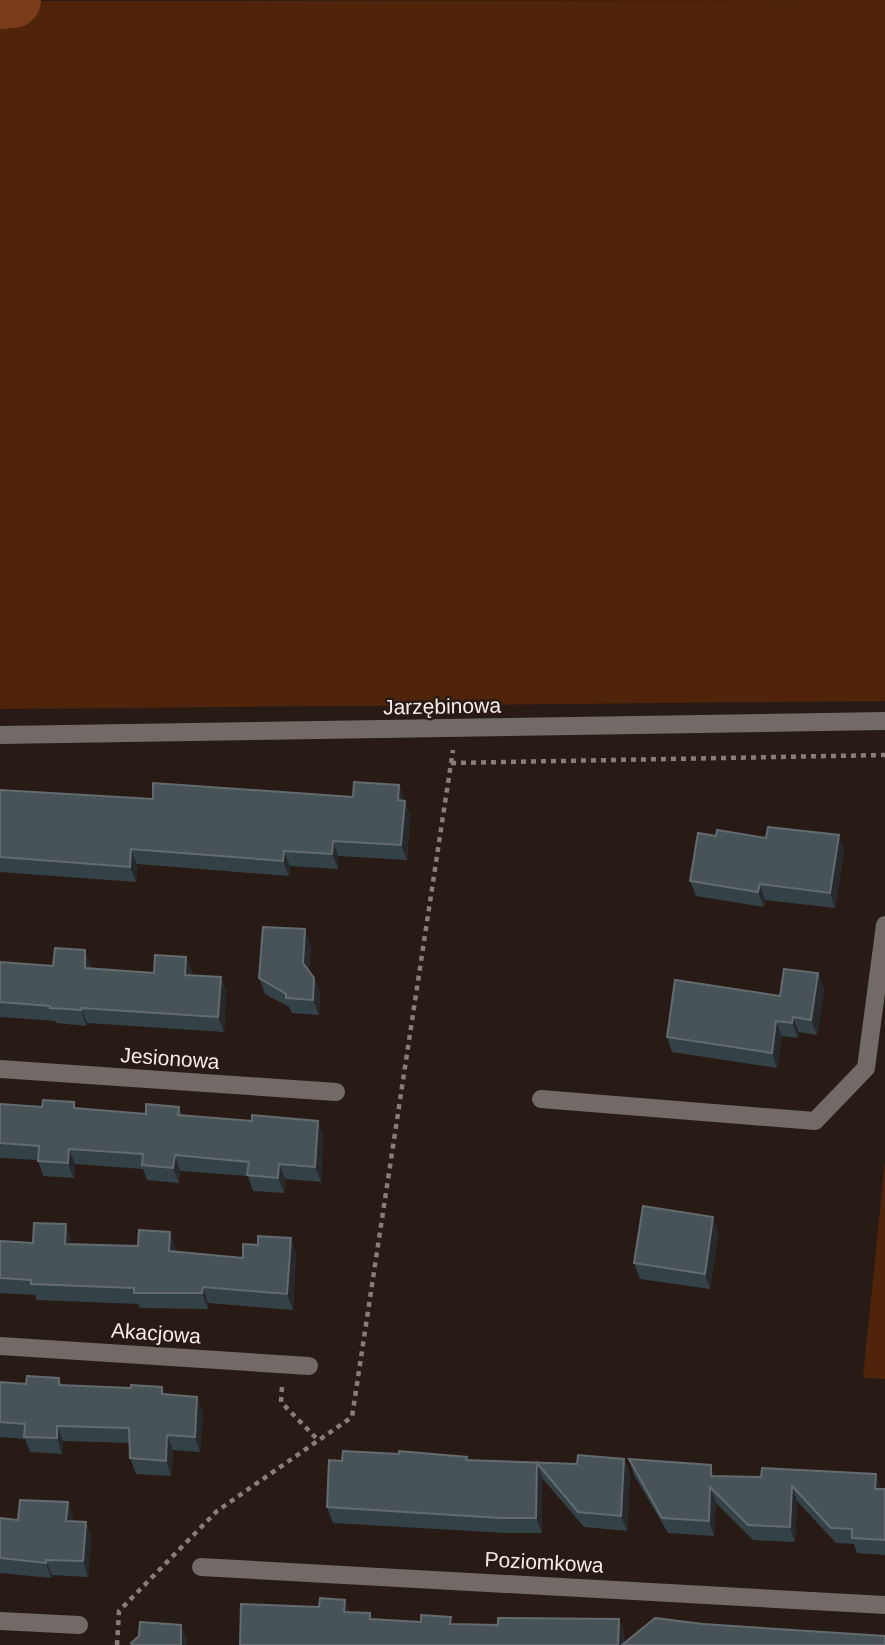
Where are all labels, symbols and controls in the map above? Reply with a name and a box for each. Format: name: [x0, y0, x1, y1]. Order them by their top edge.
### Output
street label: Jarzębinowa: [383, 693, 501, 719]
street label: Jesionowa: [120, 1043, 221, 1073]
street label: Akacjowa: [110, 1318, 202, 1348]
street label: Poziomkowa: [484, 1547, 604, 1577]

